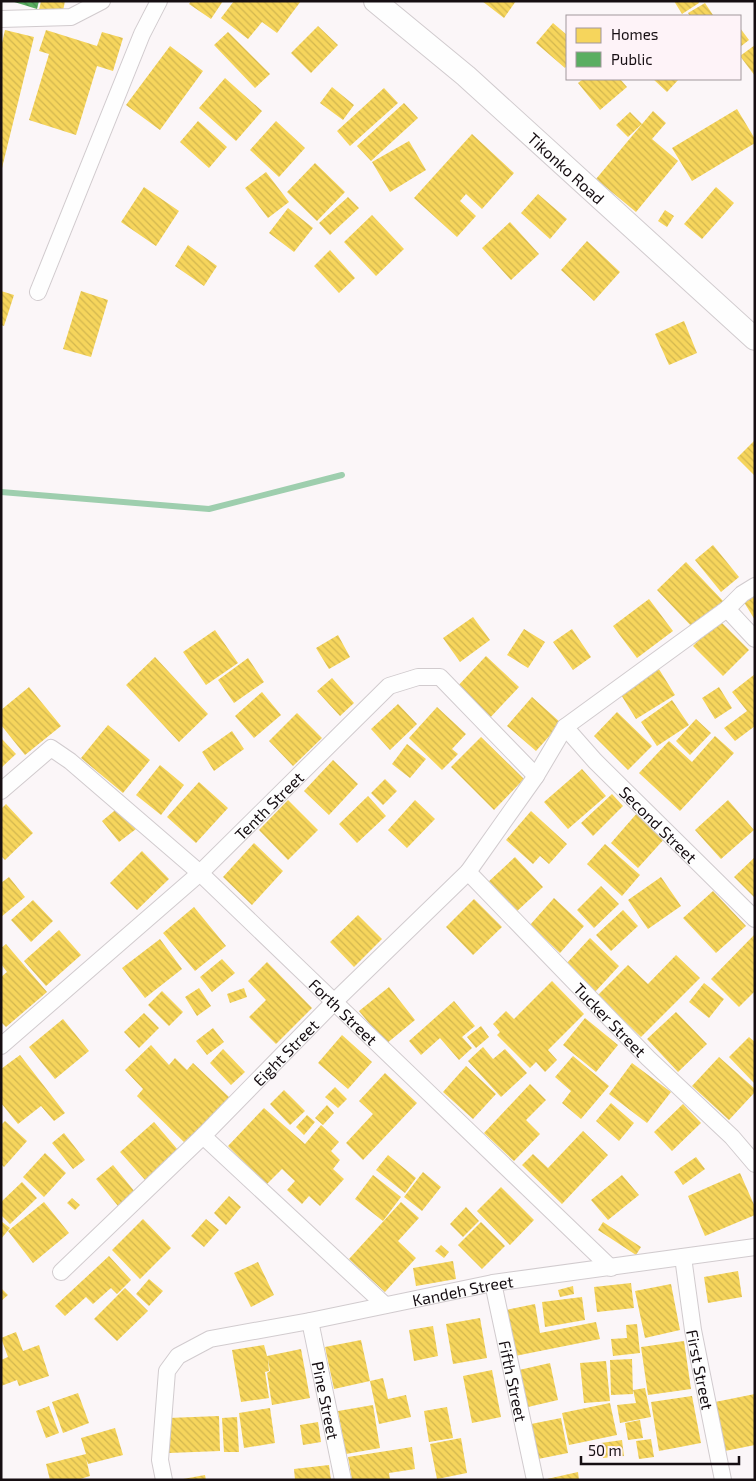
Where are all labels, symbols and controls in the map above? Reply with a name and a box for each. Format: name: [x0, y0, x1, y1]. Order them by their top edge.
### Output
legend: [566, 15, 741, 80]
text: Homes: [611, 25, 658, 43]
text: Public: [611, 50, 652, 68]
street label: Tikonko Road: [524, 128, 609, 207]
street label: Tenth Street: [230, 767, 307, 843]
street label: Second Street: [616, 782, 701, 866]
street label: Forth Street: [306, 974, 382, 1048]
street label: Tucker Street: [571, 978, 651, 1060]
street label: Eight Street: [248, 1015, 322, 1089]
street label: Kandeh Street: [410, 1271, 514, 1309]
street label: First Street: [684, 1328, 718, 1411]
street label: Fifth Street: [496, 1339, 532, 1423]
street label: Pine Street: [309, 1360, 344, 1441]
scale bar: [581, 1434, 738, 1466]
text: 50 m: [588, 1441, 622, 1459]

